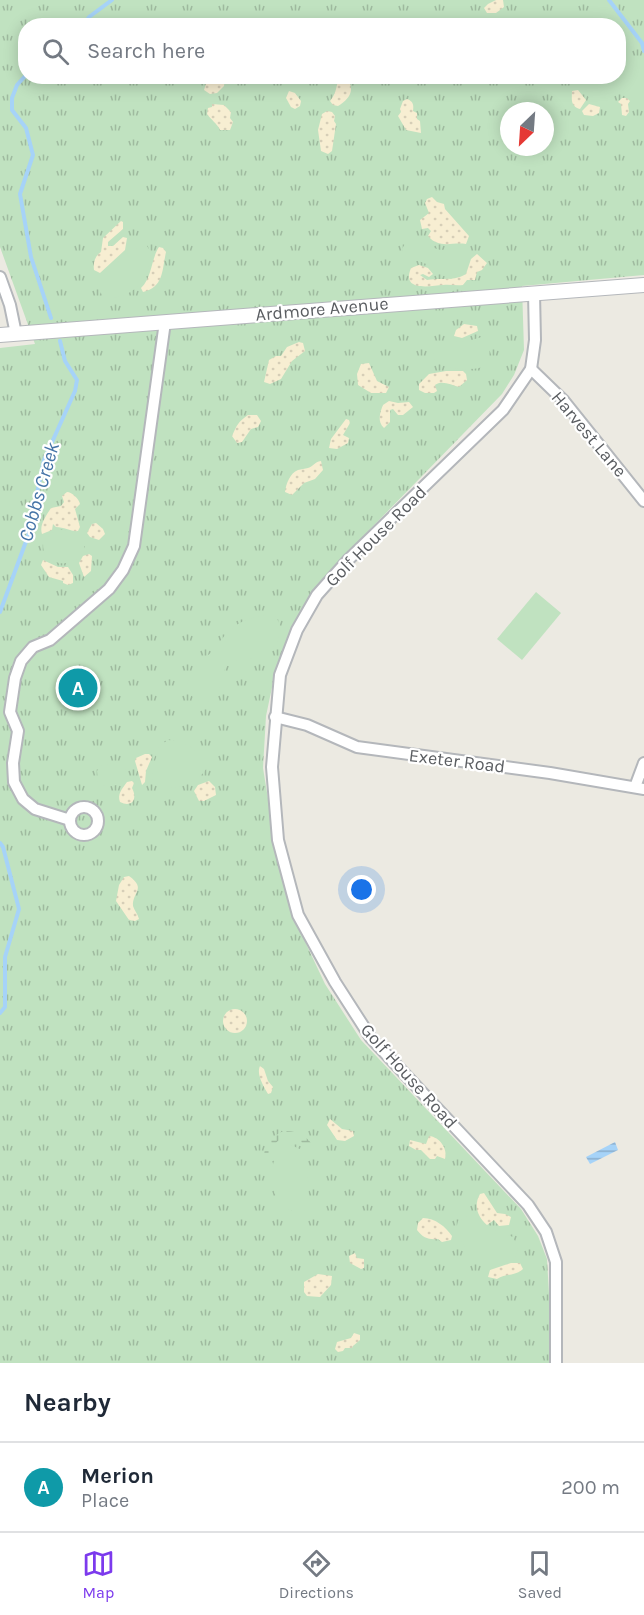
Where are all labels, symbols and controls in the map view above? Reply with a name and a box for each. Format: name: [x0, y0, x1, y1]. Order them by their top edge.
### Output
search box: [18, 18, 626, 84]
icon: search: [39, 35, 72, 68]
text: Search here: [87, 38, 205, 64]
north arrow: [500, 102, 554, 156]
street label: Ardmore Avenue: [255, 292, 389, 326]
street label: Harvest Lane: [547, 386, 631, 482]
water label: Cobbs Creek: [14, 439, 64, 544]
street label: Golf House Road: [321, 481, 431, 591]
pin: A: [58, 666, 98, 710]
street label: Exeter Road: [408, 744, 506, 778]
your location: [347, 875, 376, 904]
street label: Golf House Road: [356, 1019, 462, 1133]
text: Nearby: [24, 1387, 111, 1418]
text: Merion: [81, 1463, 154, 1489]
text: A: [37, 1476, 50, 1499]
text: 200 m: [561, 1476, 620, 1499]
text: Place: [81, 1489, 129, 1512]
tab: Map: [82, 1547, 115, 1602]
tab: Directions: [279, 1547, 354, 1602]
tab: Saved: [518, 1547, 562, 1602]

